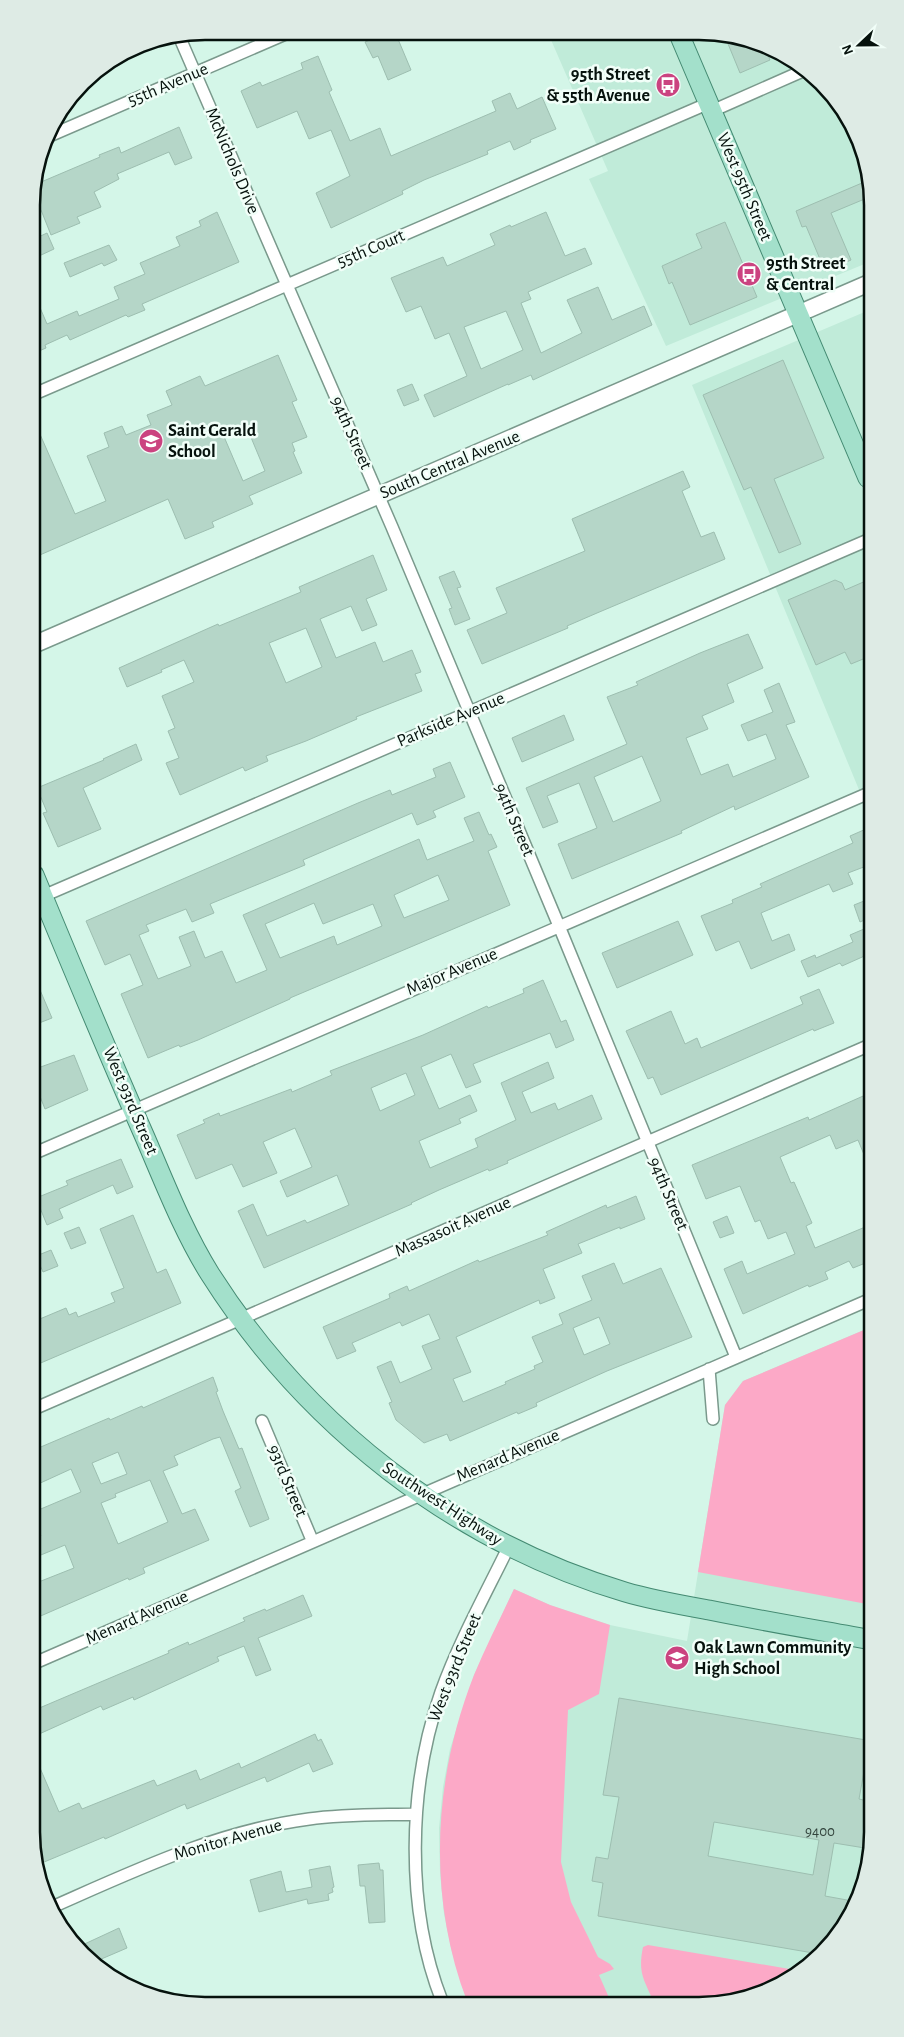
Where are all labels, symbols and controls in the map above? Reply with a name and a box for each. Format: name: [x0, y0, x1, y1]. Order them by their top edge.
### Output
north arrow: [834, 20, 884, 70]
text: N: [840, 42, 856, 57]
street label: 55th Avenue: [125, 60, 211, 110]
place label: 95th Street & 55th Avenue: [546, 66, 650, 105]
bus stop icon: 95th Street & 55th Avenue: [655, 72, 681, 98]
street label: McNichols Drive: [202, 105, 262, 217]
street label: West 95th Street: [713, 130, 775, 244]
street label: 55th Court: [335, 227, 408, 271]
place label: 95th Street & Central: [766, 255, 845, 294]
bus stop icon: 95th Street & Central: [736, 261, 762, 287]
street label: 94th Street: [327, 394, 375, 472]
place label: Saint Gerald School: [168, 422, 257, 461]
street label: South Central Avenue: [377, 427, 523, 503]
school or university icon: Saint Gerald School: [138, 428, 164, 454]
street label: Parkside Avenue: [394, 689, 508, 751]
street label: 94th Street: [491, 781, 538, 859]
street label: Major Avenue: [404, 945, 500, 999]
street label: West 93rd Street: [99, 1044, 161, 1158]
street label: 94th Street: [645, 1155, 692, 1233]
street label: Massasoit Avenue: [392, 1193, 514, 1261]
street label: Menard Avenue: [454, 1426, 562, 1486]
street label: 93rd Street: [264, 1442, 310, 1520]
street label: Southwest Highway: [379, 1459, 505, 1549]
street label: Menard Avenue: [83, 1587, 191, 1649]
street label: West 93rd Street: [425, 1611, 485, 1725]
place label: Oak Lawn Community High School: [694, 1639, 852, 1678]
school or university icon: Oak Lawn Community High School: [664, 1645, 690, 1671]
street label: Monitor Avenue: [172, 1816, 284, 1864]
house number: 9400: [805, 1824, 835, 1839]

